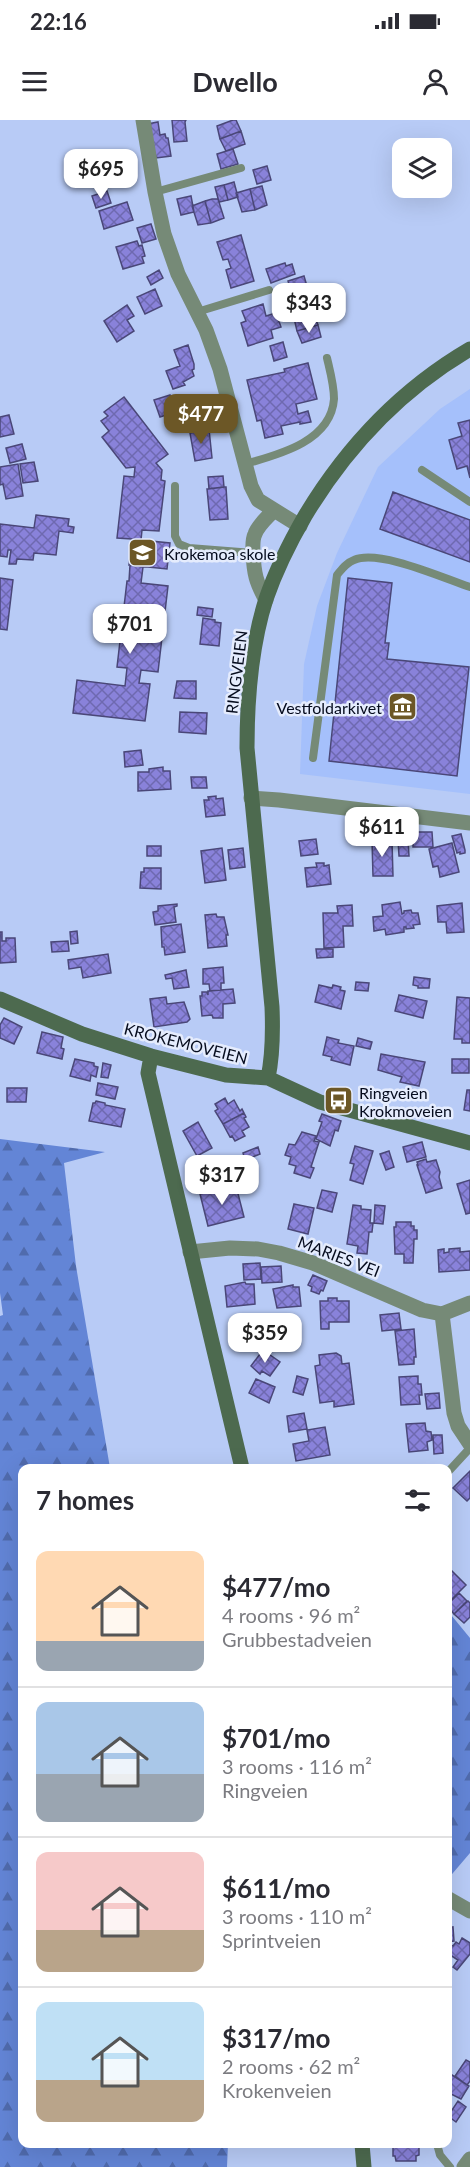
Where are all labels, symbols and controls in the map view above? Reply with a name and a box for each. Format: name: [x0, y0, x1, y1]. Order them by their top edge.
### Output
text: 22:16: [30, 8, 87, 35]
icon: menu: [18, 65, 51, 98]
text: Dwello: [192, 65, 278, 98]
icon: person: [419, 65, 452, 98]
map controls: [392, 138, 452, 198]
button: layers: [392, 138, 452, 198]
pin: $695: [65, 149, 137, 200]
text: $695: [78, 156, 124, 180]
pin: $343: [273, 283, 345, 334]
text: $343: [286, 290, 332, 314]
pin: $477: [165, 394, 237, 445]
text: $477: [178, 401, 224, 425]
school or university icon: Krokemoa skole: [127, 537, 159, 569]
place label: Krokemoa skole: [164, 544, 275, 563]
pin: $701: [94, 604, 166, 655]
text: $701: [107, 611, 153, 635]
street label: RINGVEIEN: [221, 629, 251, 715]
museum icon: Vestfoldarkivet: [387, 691, 419, 723]
place label: Vestfoldarkivet: [277, 698, 382, 717]
pin: $611: [346, 807, 418, 858]
text: $611: [359, 814, 405, 838]
street label: KROKEMOVEIEN: [122, 1018, 250, 1068]
place label: Ringveien Krokmoveien: [359, 1083, 452, 1120]
bus stop icon: Ringveien Krokmoveien: [322, 1085, 354, 1117]
pin: $317: [186, 1155, 258, 1206]
text: $317: [199, 1162, 245, 1186]
street label: MARIES VEI: [295, 1232, 383, 1280]
pin: $359: [229, 1313, 301, 1364]
text: $359: [242, 1320, 288, 1344]
text: 7 homes: [36, 1484, 134, 1516]
icon: filters: [401, 1484, 434, 1517]
text: $477/mo: [222, 1571, 330, 1603]
icon: home: [84, 1575, 156, 1647]
text: 4 rooms · 96 m²: [222, 1603, 360, 1627]
text: Grubbestadveien: [222, 1627, 372, 1651]
text: $701/mo: [222, 1722, 330, 1754]
icon: home: [84, 1726, 156, 1798]
text: 3 rooms · 116 m²: [222, 1754, 372, 1778]
text: Ringveien: [222, 1778, 308, 1802]
text: $611/mo: [222, 1872, 330, 1904]
icon: home: [84, 1876, 156, 1948]
text: 3 rooms · 110 m²: [222, 1904, 372, 1928]
text: Sprintveien: [222, 1928, 321, 1952]
text: $317/mo: [222, 2022, 330, 2054]
icon: home: [84, 2026, 156, 2098]
text: 2 rooms · 62 m²: [222, 2054, 360, 2078]
text: Krokenveien: [222, 2078, 332, 2102]

